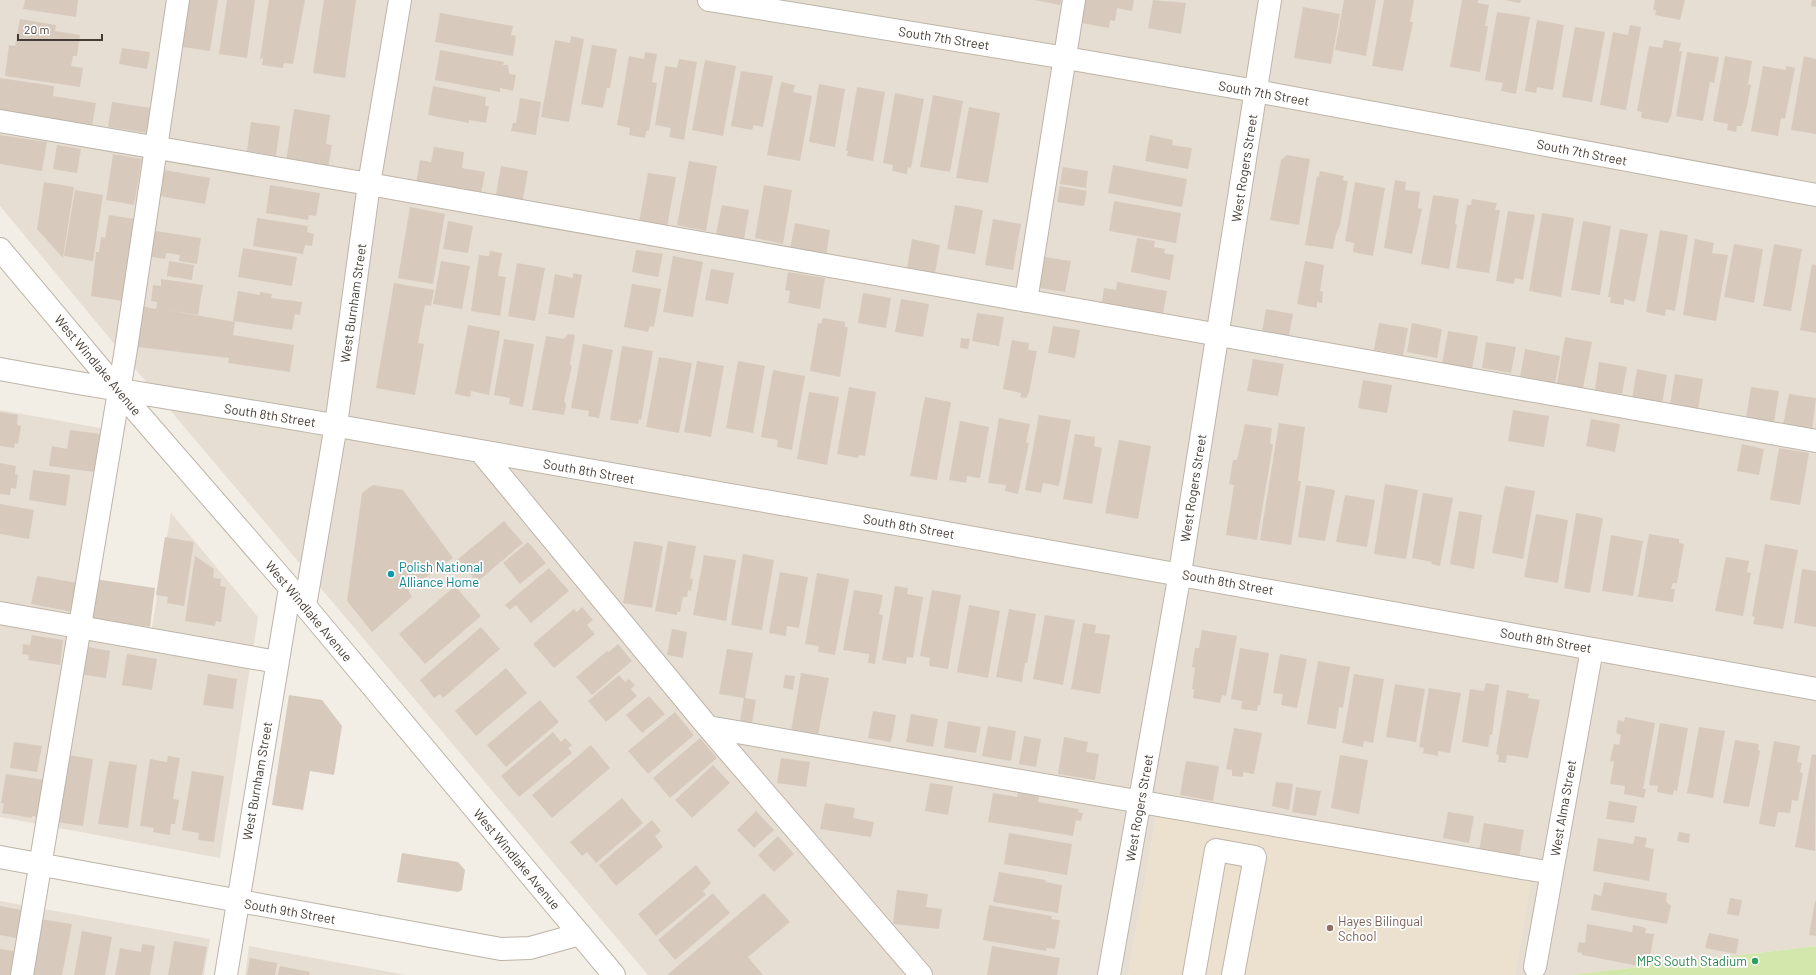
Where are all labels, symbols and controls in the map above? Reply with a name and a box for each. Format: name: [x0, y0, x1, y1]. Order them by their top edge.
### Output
scale bar: [18, 16, 102, 42]
text: 20 m: [24, 22, 50, 36]
street label: South 7th Street: [897, 23, 991, 53]
street label: South 7th Street: [1217, 77, 1311, 109]
street label: West Rogers Street: [1228, 113, 1260, 223]
street label: South 7th Street: [1535, 135, 1629, 169]
street label: West Burnham Street: [337, 242, 369, 364]
street label: West Windlake Avenue: [51, 311, 145, 419]
street label: South 8th Street: [223, 400, 317, 430]
street label: West Rogers Street: [1177, 433, 1209, 543]
street label: South 8th Street: [542, 455, 636, 487]
street label: South 8th Street: [862, 510, 956, 542]
street label: West Windlake Avenue: [262, 557, 356, 665]
place label: Polish National Alliance Home: [399, 559, 483, 590]
street label: South 8th Street: [1181, 566, 1275, 598]
marker: Polish National Alliance Home: [386, 569, 396, 579]
street label: South 8th Street: [1499, 624, 1593, 656]
street label: West Burnham Street: [239, 720, 275, 842]
street label: West Rogers Street: [1122, 753, 1156, 863]
street label: West Alma Street: [1547, 759, 1579, 857]
street label: West Windlake Avenue: [470, 805, 564, 913]
street label: South 9th Street: [243, 895, 337, 927]
place label: Hayes Bilingual School: [1338, 913, 1423, 944]
marker: Hayes Bilingual School: [1325, 923, 1335, 933]
place label: MPS South Stadium: [1637, 953, 1747, 969]
marker: MPS South Stadium: [1750, 956, 1760, 966]

